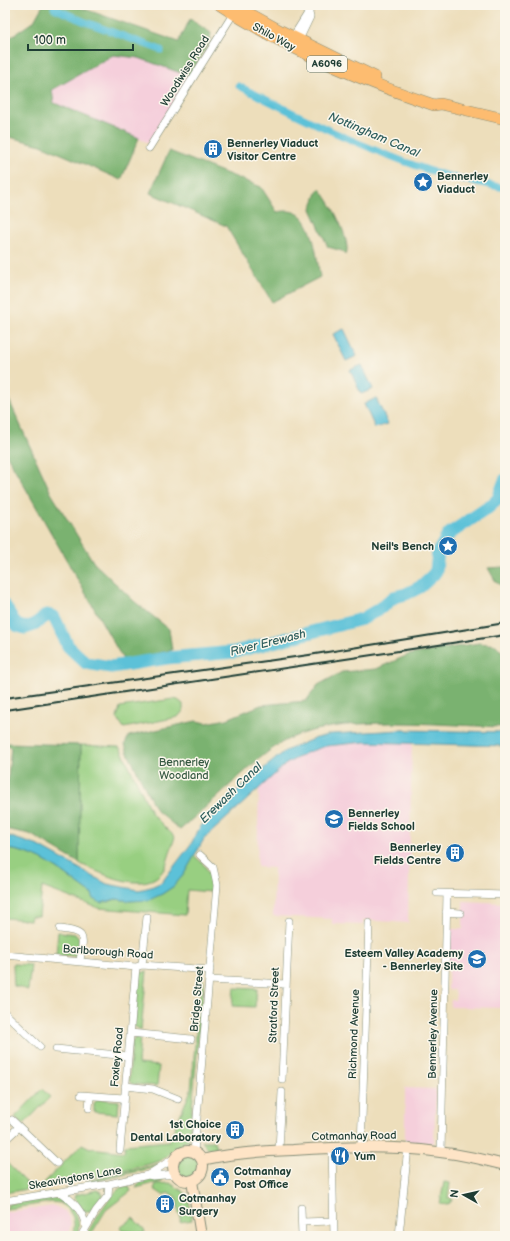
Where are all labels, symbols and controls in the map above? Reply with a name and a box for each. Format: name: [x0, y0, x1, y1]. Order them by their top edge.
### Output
street label: Shilo Way: [250, 20, 298, 54]
scale bar: [28, 26, 133, 52]
text: 100 m: [34, 33, 66, 48]
street label: Woodiwiss Road: [158, 33, 212, 109]
road number: A6096: [307, 56, 347, 72]
water label: Nottingham Canal: [326, 109, 423, 161]
place label: Bennerley Viaduct Visitor Centre: [227, 137, 319, 163]
building icon: Bennerley Viaduct Visitor Centre: [202, 138, 224, 160]
place label: Bennerley Viaduct: [437, 170, 488, 196]
place icon: Bennerley Viaduct: [412, 171, 434, 193]
place icon: Neil's Bench: [437, 535, 459, 557]
place label: Neil's Bench: [371, 540, 434, 553]
water label: River Erewash: [229, 626, 308, 660]
park label: Bennerley Woodland: [159, 756, 209, 782]
water label: Erewash Canal: [197, 759, 266, 827]
place label: Bennerley Fields School: [348, 807, 415, 833]
school or university icon: Bennerley Fields School: [323, 808, 345, 830]
place label: Bennerley Fields Centre: [374, 841, 441, 867]
building icon: Bennerley Fields Centre: [444, 842, 466, 864]
street label: Barlborough Road: [62, 942, 154, 962]
place label: Esteem Valley Academy - Bennerley Site: [344, 947, 463, 973]
school or university icon: Esteem Valley Academy - Bennerley Site: [466, 948, 488, 970]
street label: Bridge Street: [188, 965, 206, 1033]
street label: Stratford Street: [266, 966, 282, 1043]
street label: Richmond Avenue: [346, 988, 362, 1079]
street label: Bennerley Avenue: [426, 988, 440, 1079]
street label: Foxley Road: [108, 1027, 126, 1087]
place label: 1st Choice Dental Laboratory: [130, 1118, 221, 1144]
building icon: 1st Choice Dental Laboratory: [224, 1119, 246, 1141]
street label: Cotmanhay Road: [311, 1129, 397, 1143]
restaurant icon: Yum: [329, 1145, 351, 1167]
place label: Yum: [354, 1150, 376, 1163]
street label: Skeavingtons Lane: [28, 1163, 123, 1193]
place label: Cotmanhay Post Office: [234, 1165, 291, 1191]
public building icon: Cotmanhay Post Office: [209, 1166, 231, 1188]
north arrow: [444, 1175, 484, 1215]
text: N: [448, 1189, 462, 1199]
place label: Cotmanhay Surgery: [179, 1192, 236, 1218]
building icon: Cotmanhay Surgery: [154, 1193, 176, 1215]

